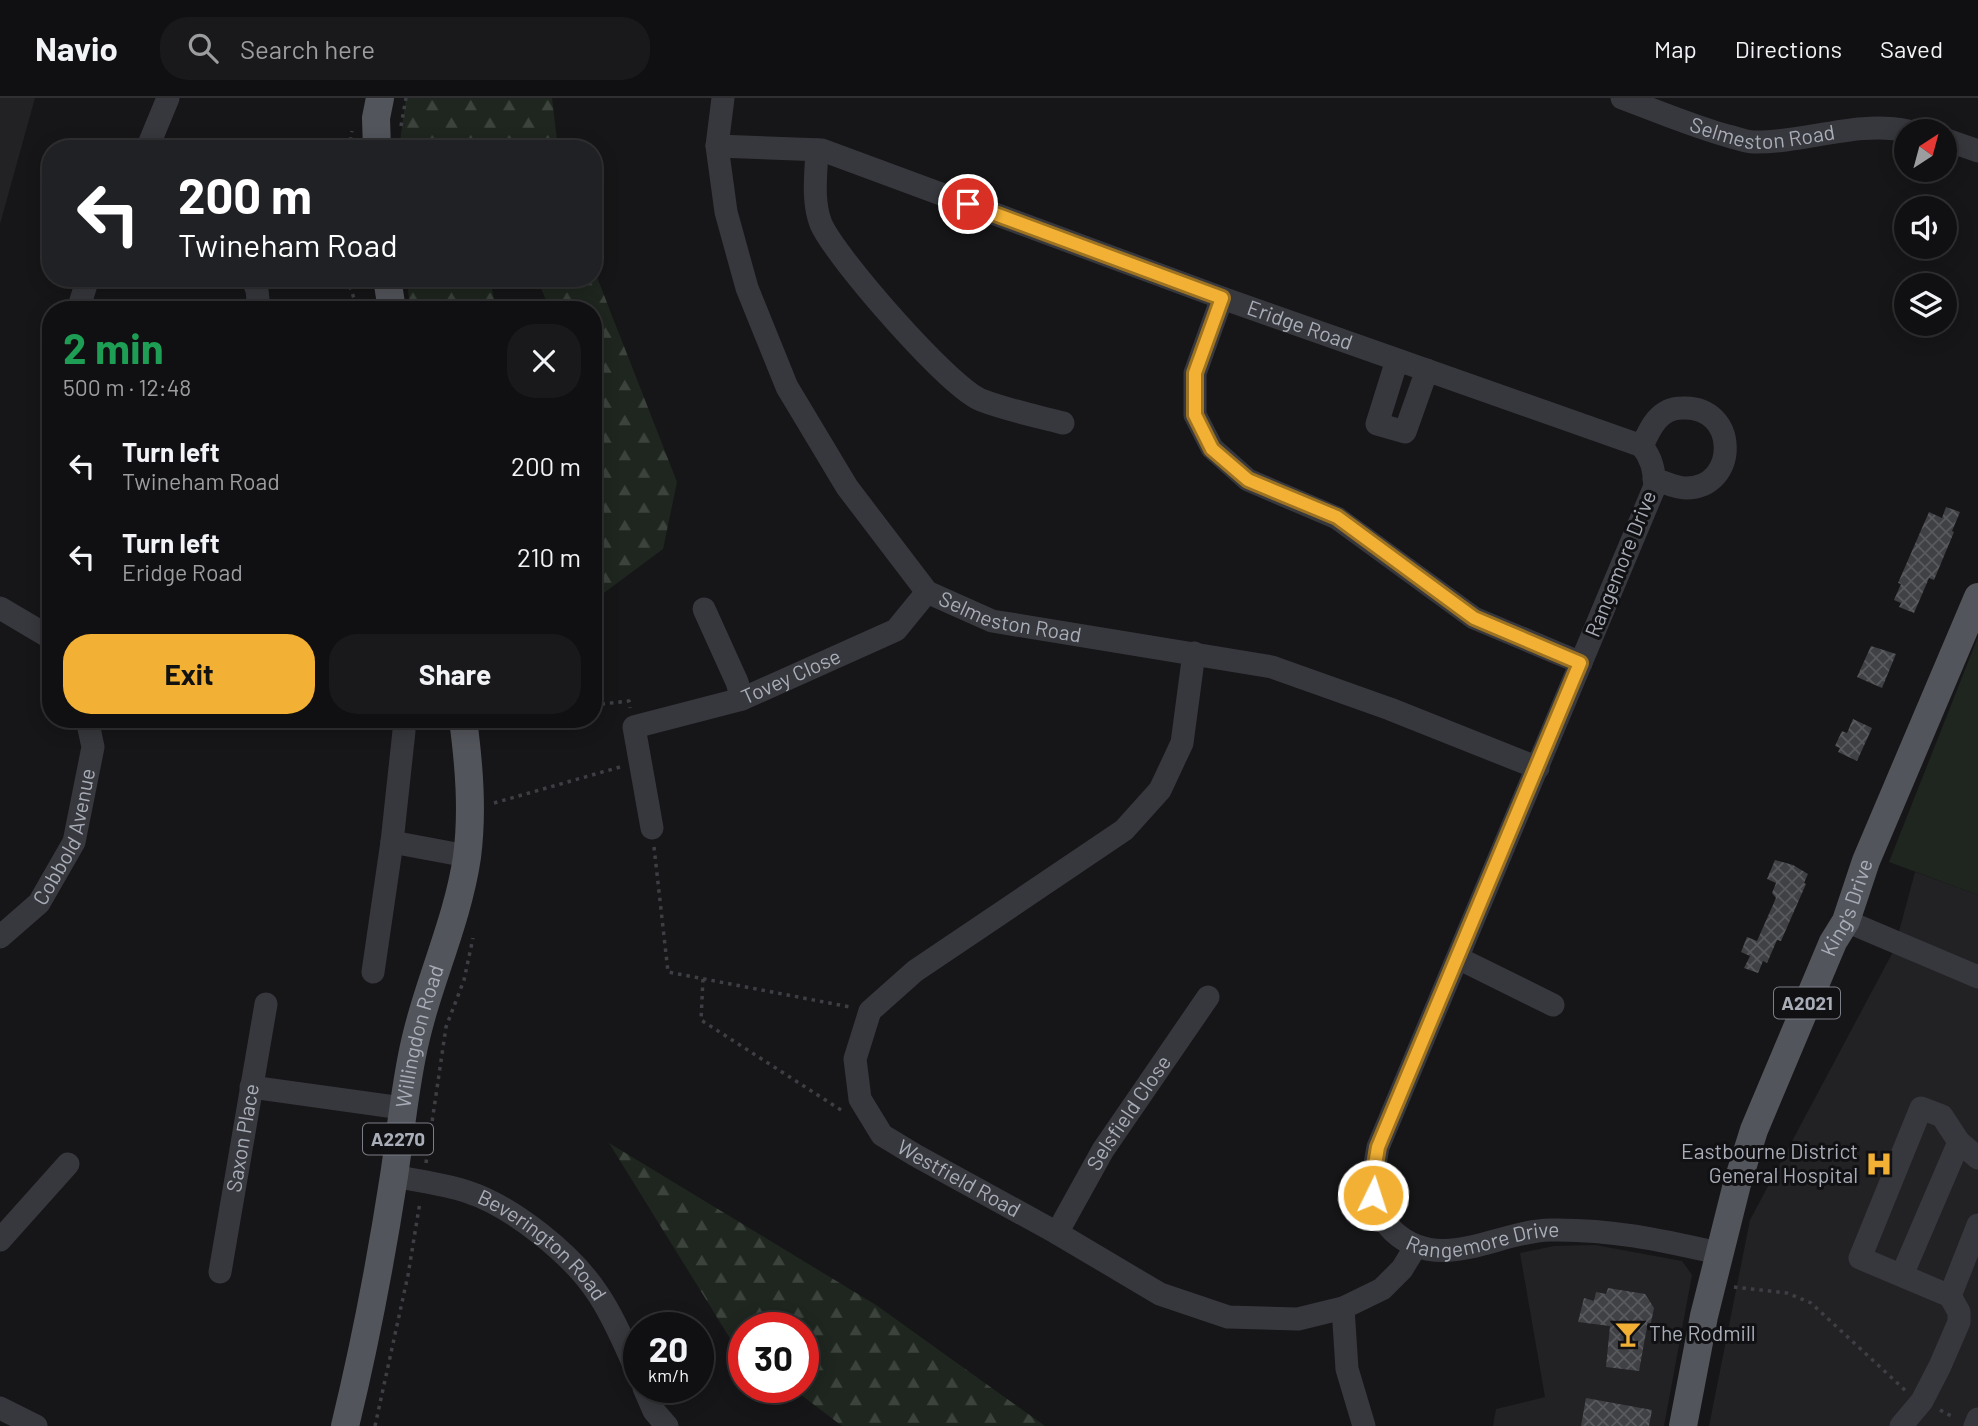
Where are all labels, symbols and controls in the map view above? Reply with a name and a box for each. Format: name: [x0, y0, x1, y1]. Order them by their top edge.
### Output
search box: [160, 17, 650, 80]
text: Navio: [35, 28, 118, 68]
icon: search: [184, 29, 222, 67]
text: Search here: [240, 33, 375, 64]
text: Map: [1654, 34, 1697, 63]
text: Directions: [1735, 34, 1842, 63]
text: Saved: [1880, 34, 1943, 63]
street label: Selmeston Road: [1687, 111, 1836, 153]
north arrow: [1894, 119, 1956, 182]
map controls: [1894, 119, 1957, 336]
text: 200 m: [178, 165, 312, 224]
icon: left: [63, 168, 154, 259]
pin: [938, 174, 998, 234]
icon: arrive: [949, 185, 987, 223]
button: sound: [1894, 196, 1957, 259]
text: Twineham Road: [178, 225, 398, 263]
button: layers: [1894, 273, 1957, 336]
street label: Eridge Road: [1244, 294, 1356, 354]
text: 2 min: [63, 322, 164, 372]
button: close: [507, 324, 581, 398]
text: 500 m · 12:48: [63, 373, 191, 401]
text: Turn left: [122, 436, 220, 467]
icon: left: [63, 447, 101, 485]
text: 200 m: [511, 450, 581, 481]
text: Twineham Road: [122, 467, 280, 495]
street label: Rangemore Drive: [1579, 487, 1660, 640]
text: Turn left: [122, 527, 220, 558]
icon: left: [63, 538, 101, 576]
text: 210 m: [517, 541, 581, 572]
text: Eridge Road: [122, 558, 243, 586]
street label: Selmeston Road: [935, 585, 1083, 646]
button: Exit: [63, 634, 315, 714]
button: Share: [329, 634, 581, 714]
street label: Tovey Close: [737, 642, 844, 709]
street label: Cobbold Avenue: [27, 766, 99, 909]
street label: King's Drive: [1814, 855, 1877, 960]
street label: Willingdon Road: [390, 961, 448, 1109]
road number: A2021: [1774, 988, 1840, 1018]
street label: Selsfield Close: [1080, 1050, 1175, 1174]
street label: Saxon Place: [220, 1082, 263, 1194]
road number: A2270: [363, 1124, 433, 1154]
street label: Westfield Road: [893, 1133, 1026, 1222]
place label: Eastbourne District General Hospital: [1681, 1138, 1858, 1187]
hospital icon: Eastbourne District General Hospital: [1864, 1149, 1894, 1179]
position arrow: [1336, 1158, 1410, 1232]
street label: Beverington Road: [474, 1183, 613, 1304]
street label: Rangemore Drive: [1403, 1216, 1560, 1262]
speed limit sign: 30: [728, 1312, 819, 1403]
bar icon: The Rodmill: [1613, 1319, 1643, 1349]
place label: The Rodmill: [1649, 1320, 1756, 1345]
text: 20: [649, 1327, 688, 1369]
text: km/h: [648, 1364, 689, 1386]

